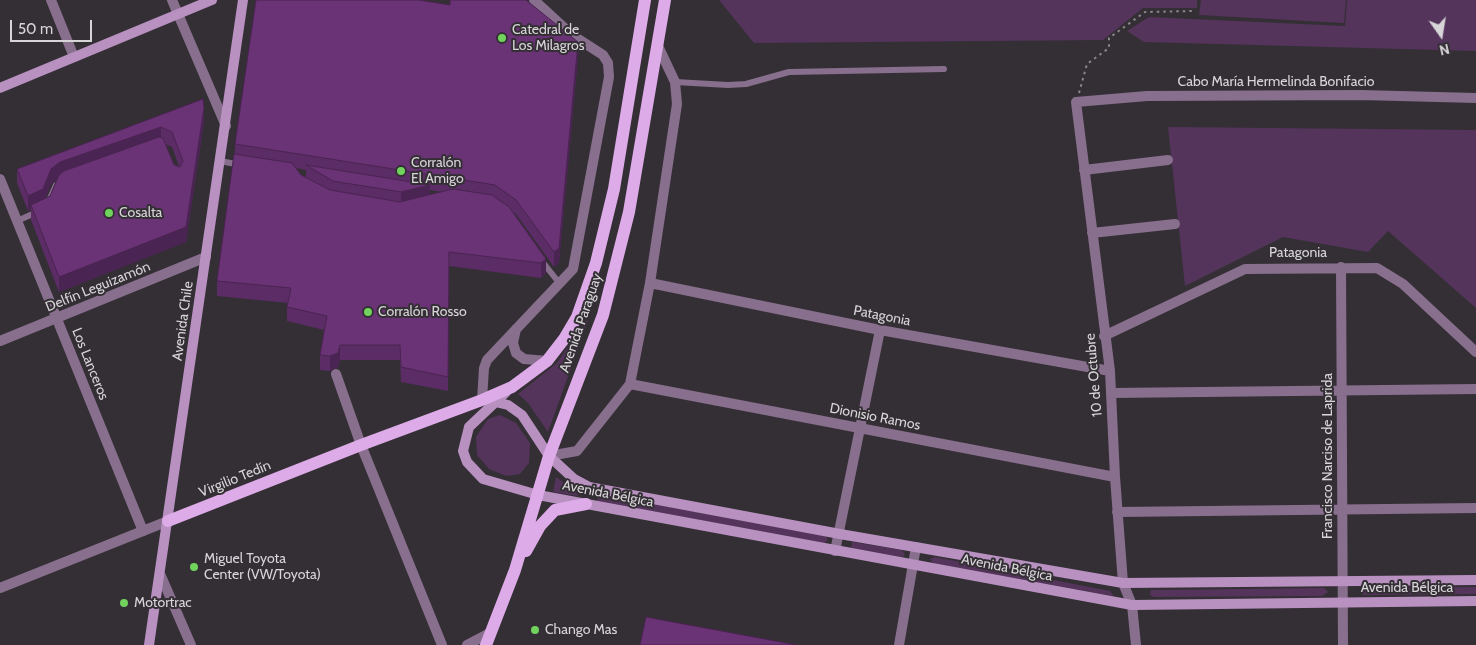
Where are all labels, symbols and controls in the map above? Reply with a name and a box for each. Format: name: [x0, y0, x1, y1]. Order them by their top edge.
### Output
scale bar: [12, 10, 95, 42]
north arrow: [1416, 10, 1466, 60]
text: 50 m: [18, 20, 53, 38]
place label: Catedral de Los Milagros: [512, 22, 584, 54]
marker: Catedral de Los Milagros: [496, 32, 508, 44]
text: N: [1438, 40, 1451, 59]
street label: Cabo María Hermelinda Bonifacio: [1178, 74, 1374, 90]
place label: Corralón El Amigo: [411, 155, 464, 188]
marker: Corralón El Amigo: [395, 165, 407, 177]
place label: Cosalta: [119, 205, 162, 221]
marker: Cosalta: [103, 207, 115, 219]
street label: Patagonia: [1269, 245, 1327, 261]
street label: Delfín Leguizamón: [43, 258, 153, 316]
street label: Avenida Paraguay: [556, 271, 606, 375]
street label: Avenida Chile: [169, 280, 197, 362]
street label: Patagonia: [852, 302, 912, 330]
place label: Corralón Rosso: [378, 304, 467, 320]
marker: Corralón Rosso: [362, 306, 374, 318]
street label: Los Lanceros: [68, 326, 112, 402]
street label: 10 de Octubre: [1082, 332, 1106, 418]
street label: Francisco Narciso de Laprida: [1320, 373, 1336, 539]
street label: Dionisio Ramos: [828, 400, 922, 434]
street label: Virgilio Tedín: [197, 457, 273, 501]
street label: Avenida Bélgica: [561, 477, 655, 511]
place label: Miguel Toyota Center (VW/Toyota): [204, 551, 321, 584]
street label: Avenida Bélgica: [960, 551, 1054, 585]
marker: Miguel Toyota Center (VW/Toyota): [188, 561, 200, 573]
street label: Avenida Bélgica: [1361, 580, 1453, 596]
place label: Motortrac: [134, 595, 192, 611]
marker: Motortrac: [118, 597, 130, 609]
place label: Chango Mas: [545, 622, 617, 638]
marker: Chango Mas: [529, 624, 541, 636]

